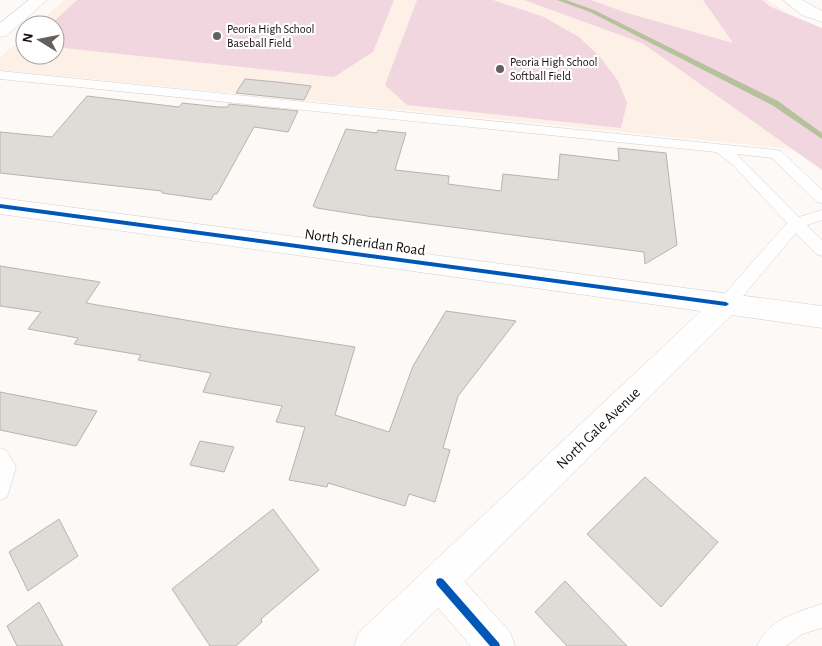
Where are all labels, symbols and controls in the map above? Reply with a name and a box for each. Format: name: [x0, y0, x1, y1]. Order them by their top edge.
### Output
north arrow: [15, 15, 65, 65]
place label: Peoria High School Baseball Field: [227, 23, 315, 49]
marker: Peoria High School Baseball Field: [211, 30, 223, 42]
text: N: [20, 32, 36, 44]
place label: Peoria High School Softball Field: [510, 56, 598, 82]
marker: Peoria High School Softball Field: [494, 63, 506, 75]
street label: North Sheridan Road: [304, 227, 426, 258]
street label: North Gale Avenue: [554, 385, 643, 472]

